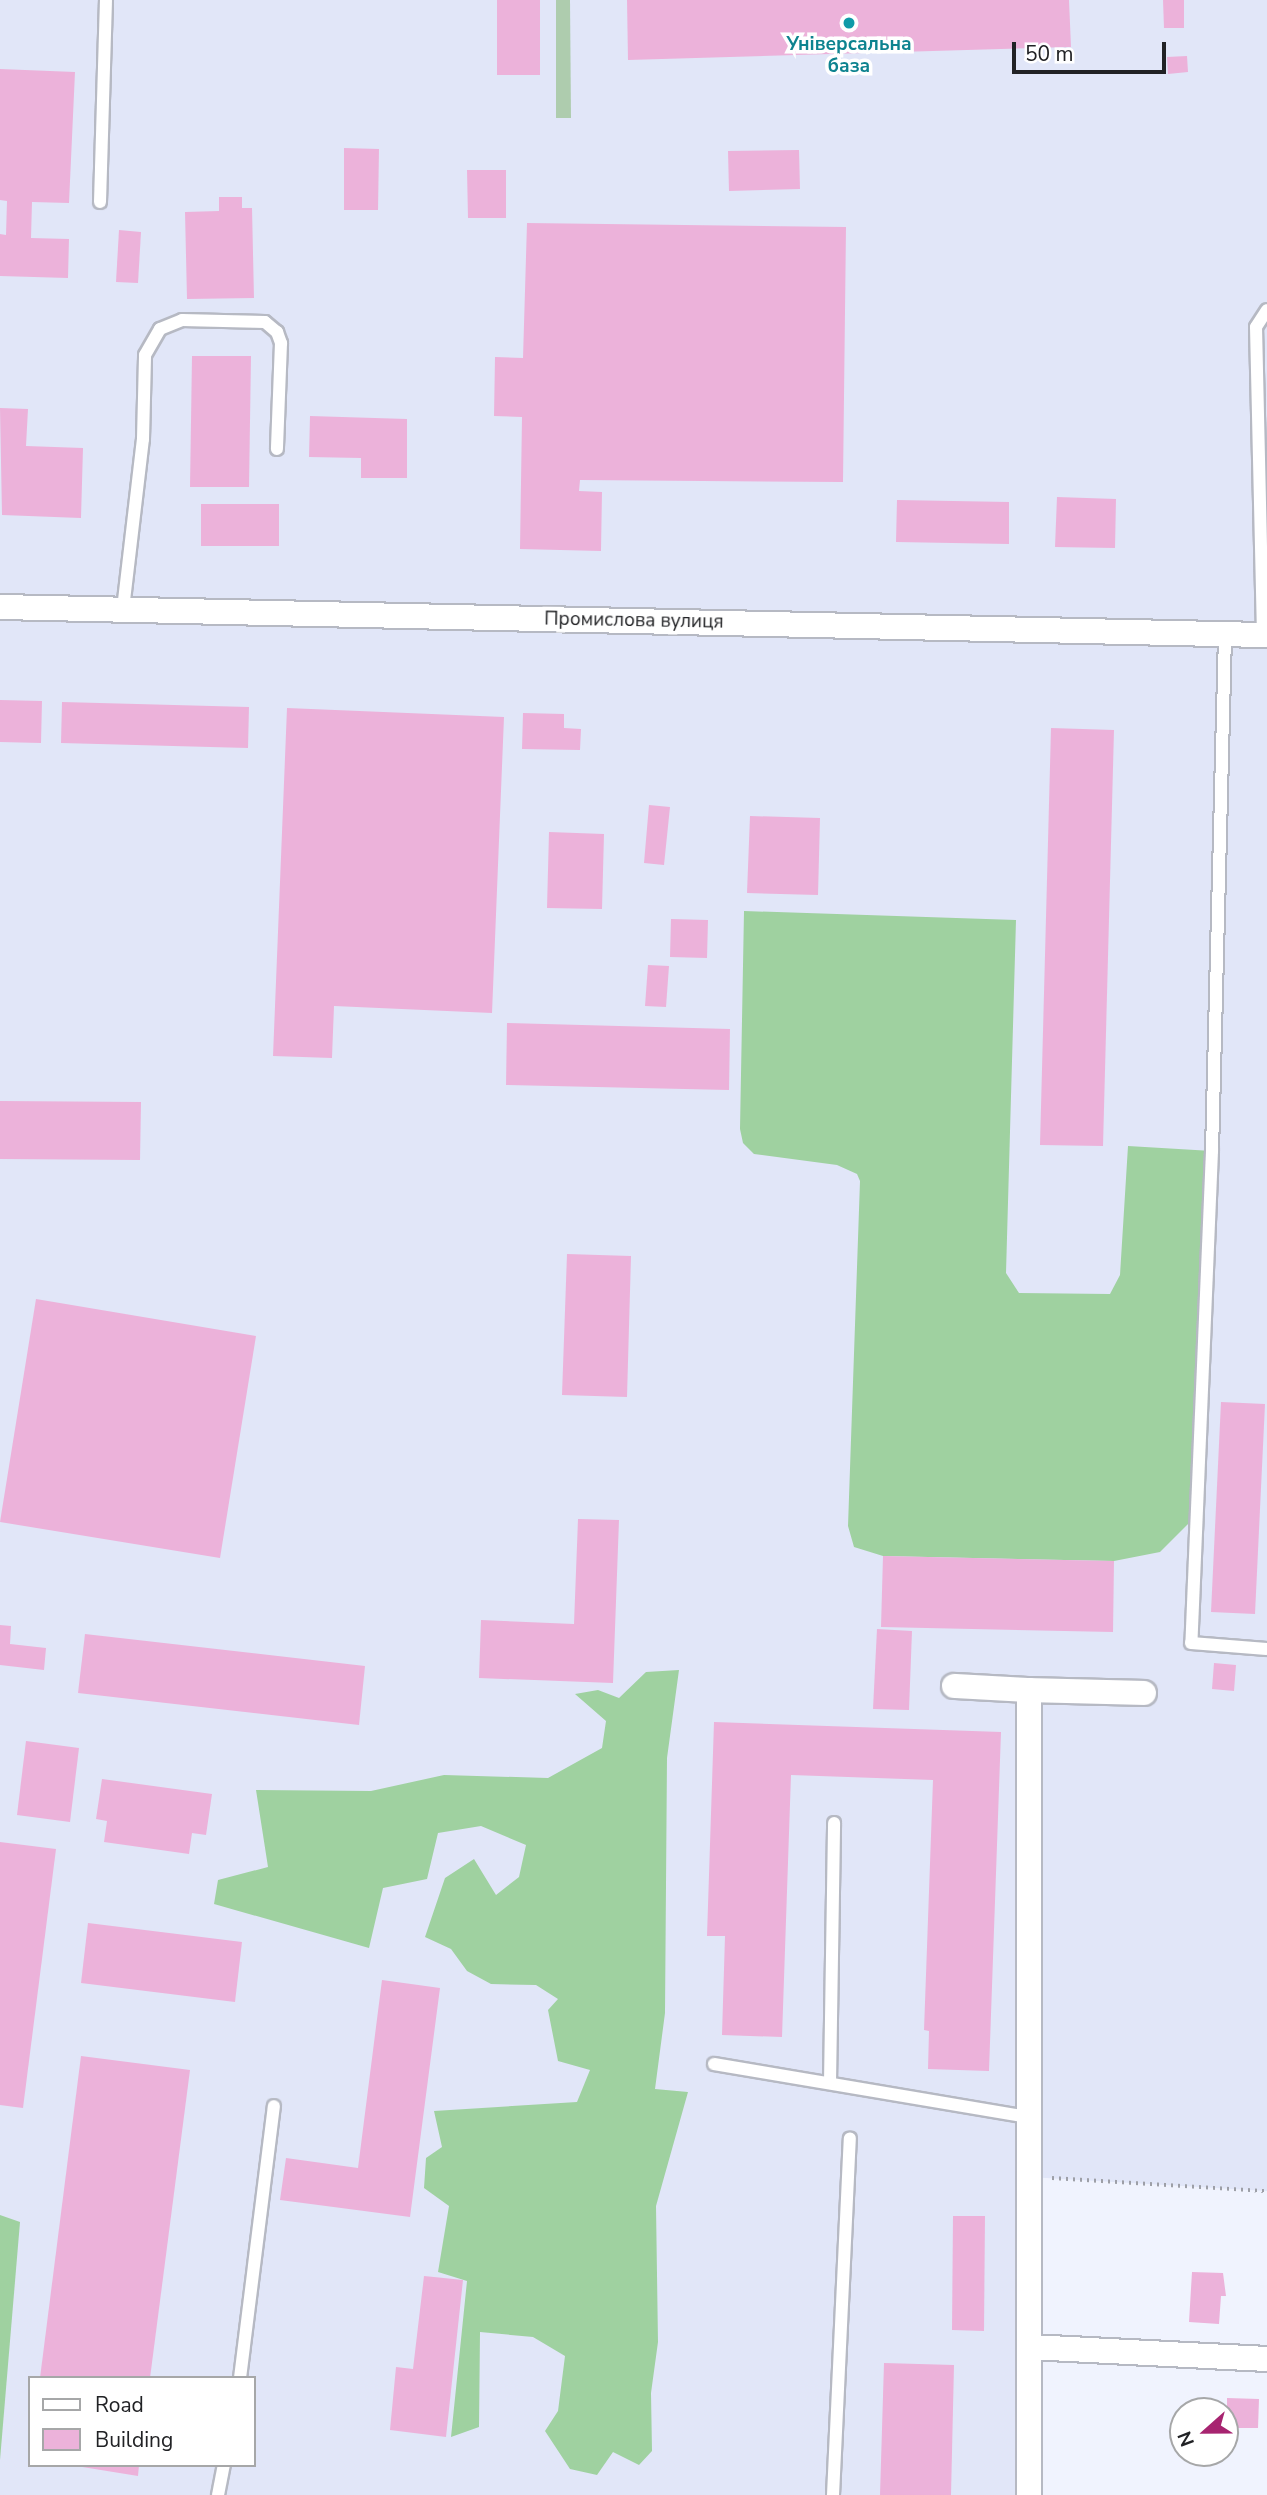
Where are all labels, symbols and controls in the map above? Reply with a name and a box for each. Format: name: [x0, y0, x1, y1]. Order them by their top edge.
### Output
marker: Універсальна база: [841, 15, 857, 31]
scale bar: [1015, 28, 1169, 72]
place label: Універсальна база: [786, 34, 912, 78]
text: 50 m: [1025, 40, 1074, 68]
street label: Промислова вулиця: [544, 608, 724, 634]
legend: [28, 2376, 256, 2467]
text: Road: [95, 2391, 144, 2419]
north arrow: [1169, 2397, 1239, 2467]
text: Building: [95, 2426, 173, 2454]
text: N: [1172, 2428, 1201, 2450]

